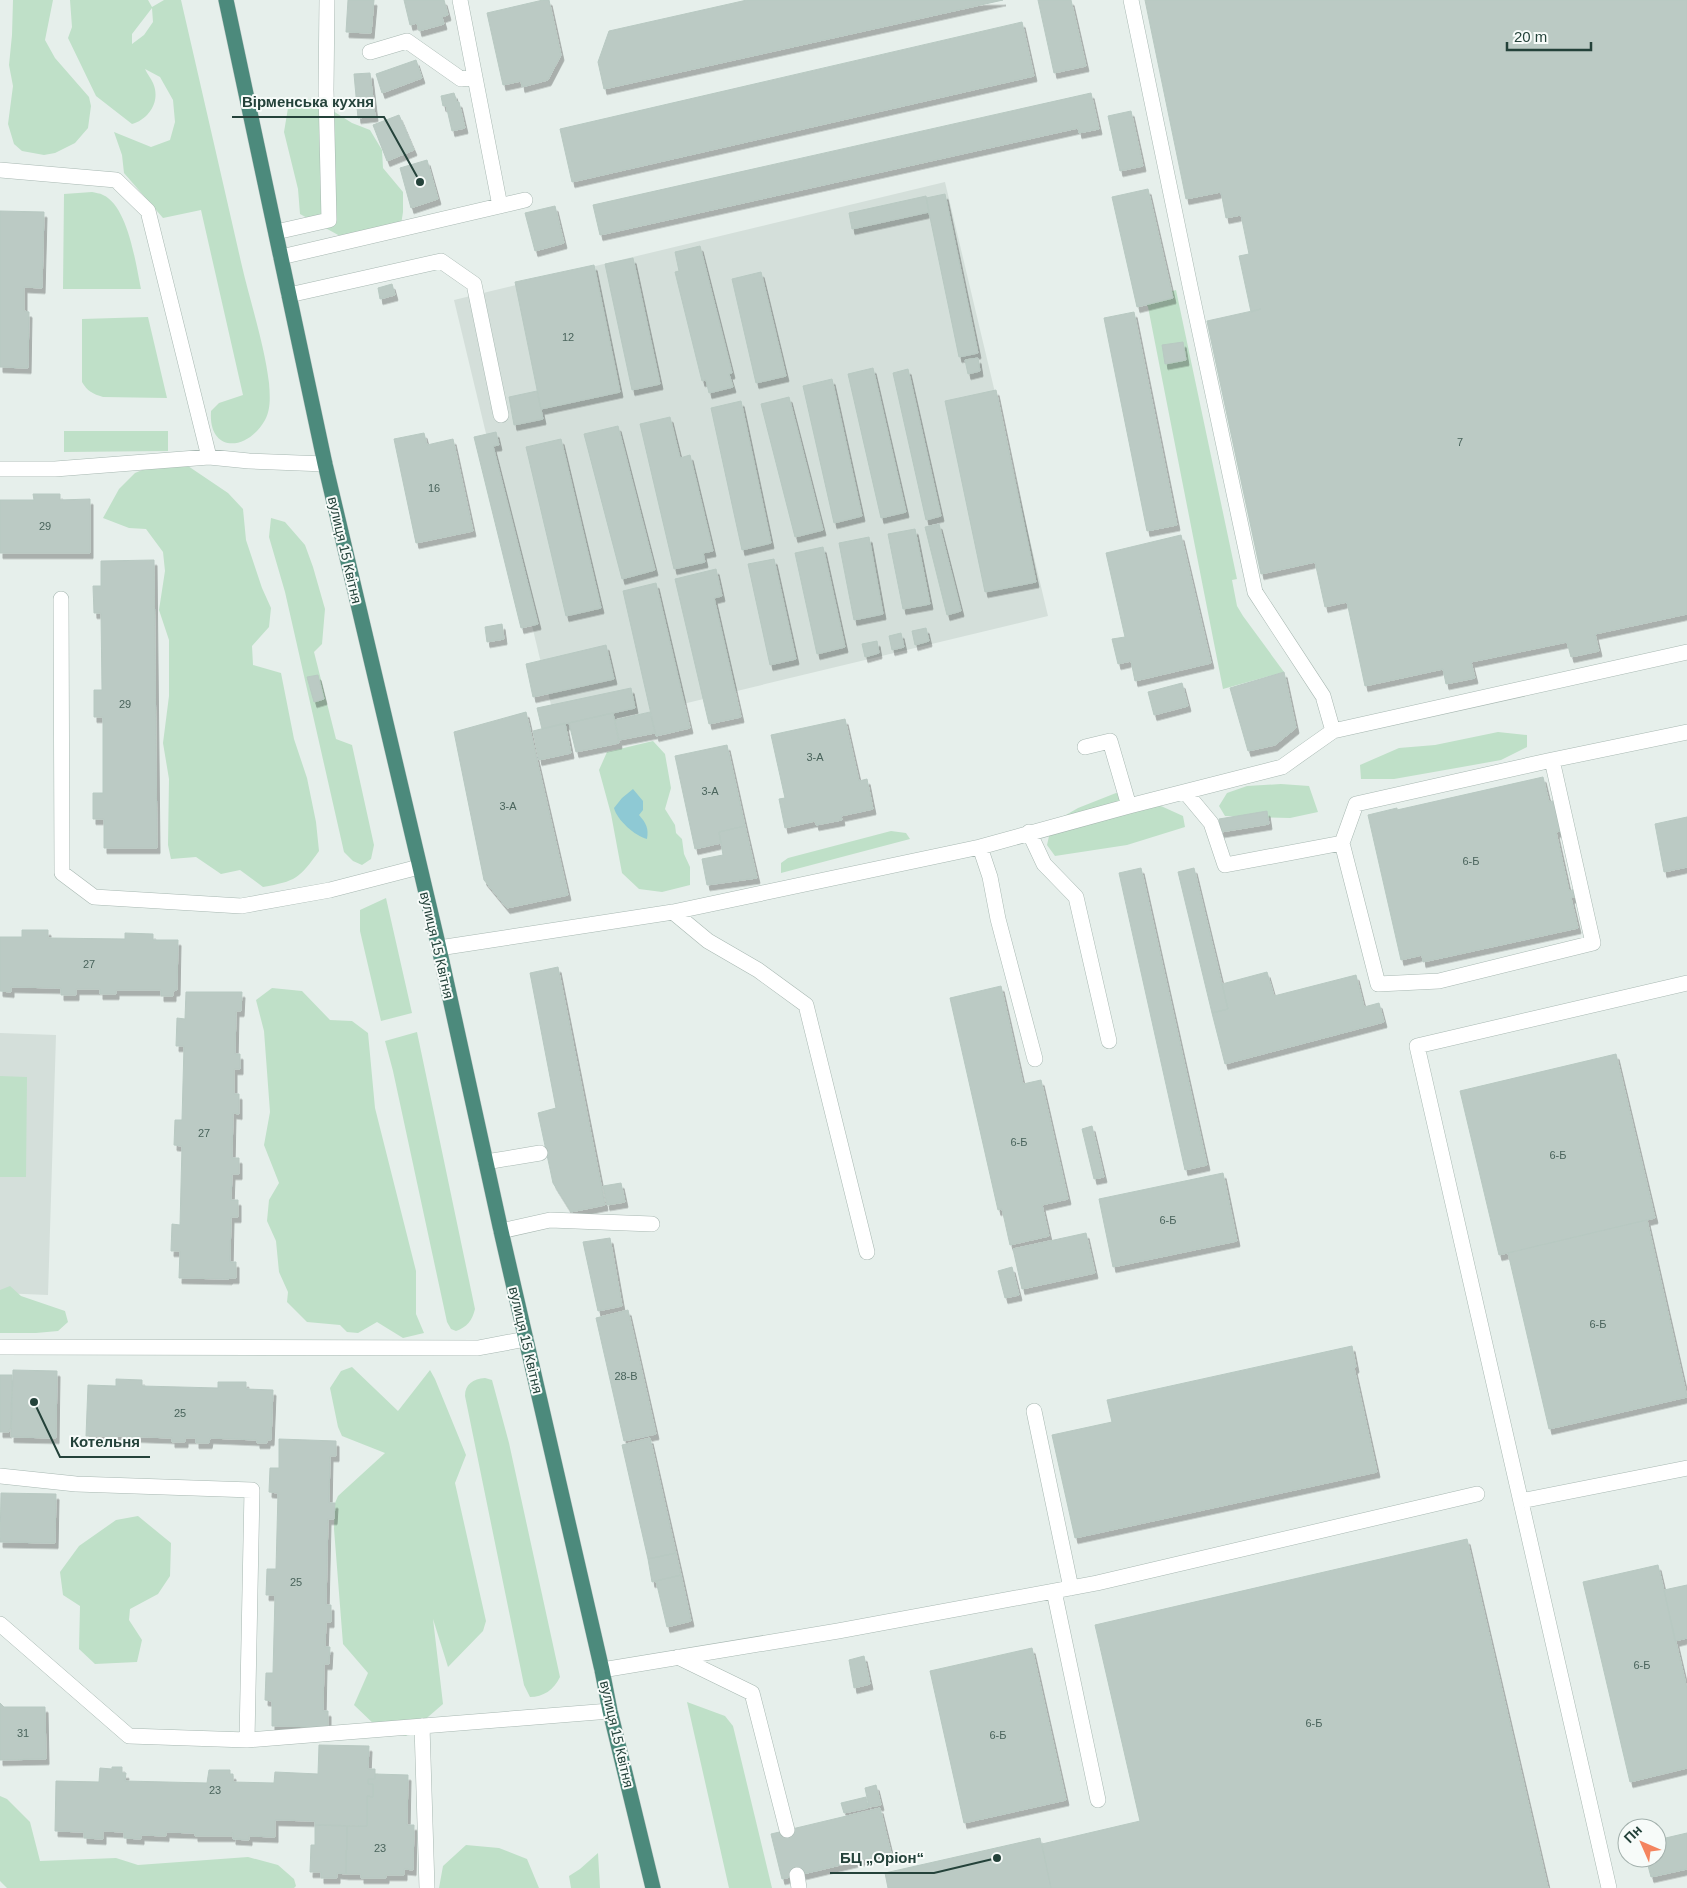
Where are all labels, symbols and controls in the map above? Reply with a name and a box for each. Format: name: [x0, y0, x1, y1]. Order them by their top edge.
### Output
scale bar: [1507, 20, 1591, 52]
text: 20 m: [1514, 28, 1547, 45]
callout: Вірменська кухня: [232, 87, 384, 117]
text: Вірменська кухня: [242, 93, 374, 110]
house number: 12: [562, 331, 574, 343]
house number: 7: [1457, 436, 1463, 448]
house number: 16: [428, 482, 440, 494]
street label: вулиця 15 Квітня: [325, 495, 365, 605]
house number: 29: [39, 520, 51, 532]
house number: 29: [119, 698, 131, 710]
house number: 3-А: [806, 751, 824, 763]
house number: 3-А: [701, 785, 719, 797]
house number: 3-А: [499, 800, 517, 812]
house number: 6-Б: [1463, 855, 1480, 867]
street label: вулиця 15 Квітня: [417, 890, 457, 1000]
house number: 27: [83, 958, 95, 970]
house number: 27: [198, 1127, 210, 1139]
house number: 6-Б: [1011, 1136, 1028, 1148]
house number: 6-Б: [1550, 1149, 1567, 1161]
house number: 6-Б: [1160, 1214, 1177, 1226]
street label: вулиця 15 Квітня: [506, 1285, 546, 1395]
house number: 6-Б: [1590, 1318, 1607, 1330]
house number: 28-В: [614, 1370, 638, 1382]
house number: 25: [174, 1407, 186, 1419]
callout: Котельня: [60, 1427, 150, 1457]
text: Котельня: [70, 1433, 140, 1450]
house number: 25: [290, 1576, 302, 1588]
house number: 6-Б: [1634, 1659, 1651, 1671]
street label: вулиця 15 Квітня: [597, 1679, 637, 1789]
house number: 6-Б: [1306, 1717, 1323, 1729]
house number: 31: [17, 1727, 29, 1739]
house number: 6-Б: [990, 1729, 1007, 1741]
house number: 23: [209, 1784, 221, 1796]
north arrow: [1617, 1818, 1667, 1868]
text: Пн: [1621, 1822, 1645, 1846]
house number: 23: [374, 1842, 386, 1854]
callout: БЦ „Оріон“: [830, 1843, 934, 1873]
text: БЦ „Оріон“: [840, 1849, 924, 1866]

